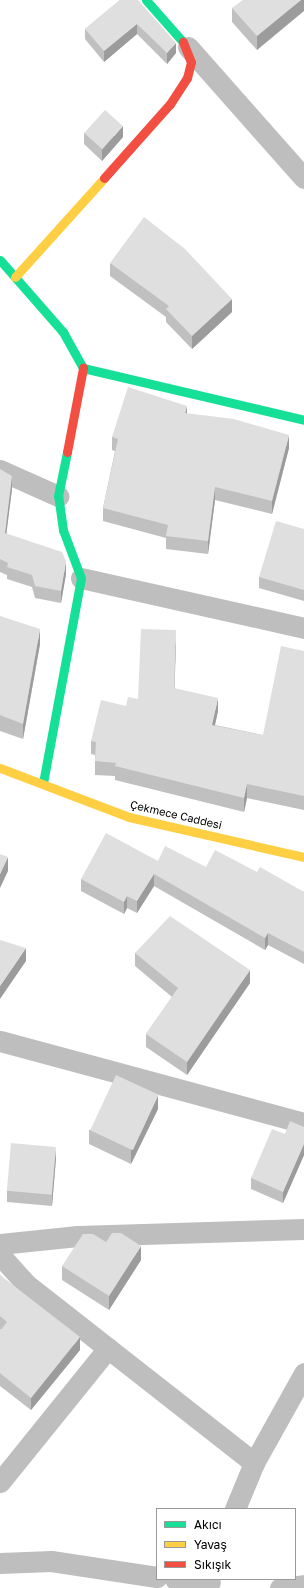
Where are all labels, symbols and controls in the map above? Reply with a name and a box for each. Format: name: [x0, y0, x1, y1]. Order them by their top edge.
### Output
street label: Çekmece Caddesi: [129, 798, 223, 832]
legend: [156, 1508, 296, 1580]
text: Akıcı: [194, 1517, 222, 1532]
text: Yavaş: [194, 1537, 227, 1552]
text: Sıkışık: [194, 1557, 231, 1572]

